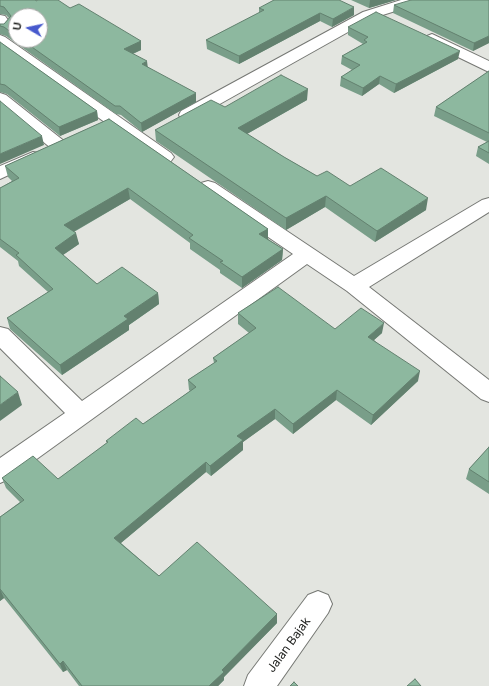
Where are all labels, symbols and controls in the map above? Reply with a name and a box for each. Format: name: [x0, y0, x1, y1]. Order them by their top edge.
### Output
north arrow: [8, 8, 48, 48]
text: U: [10, 21, 25, 31]
street label: Jalan Bajak: [264, 615, 314, 675]

